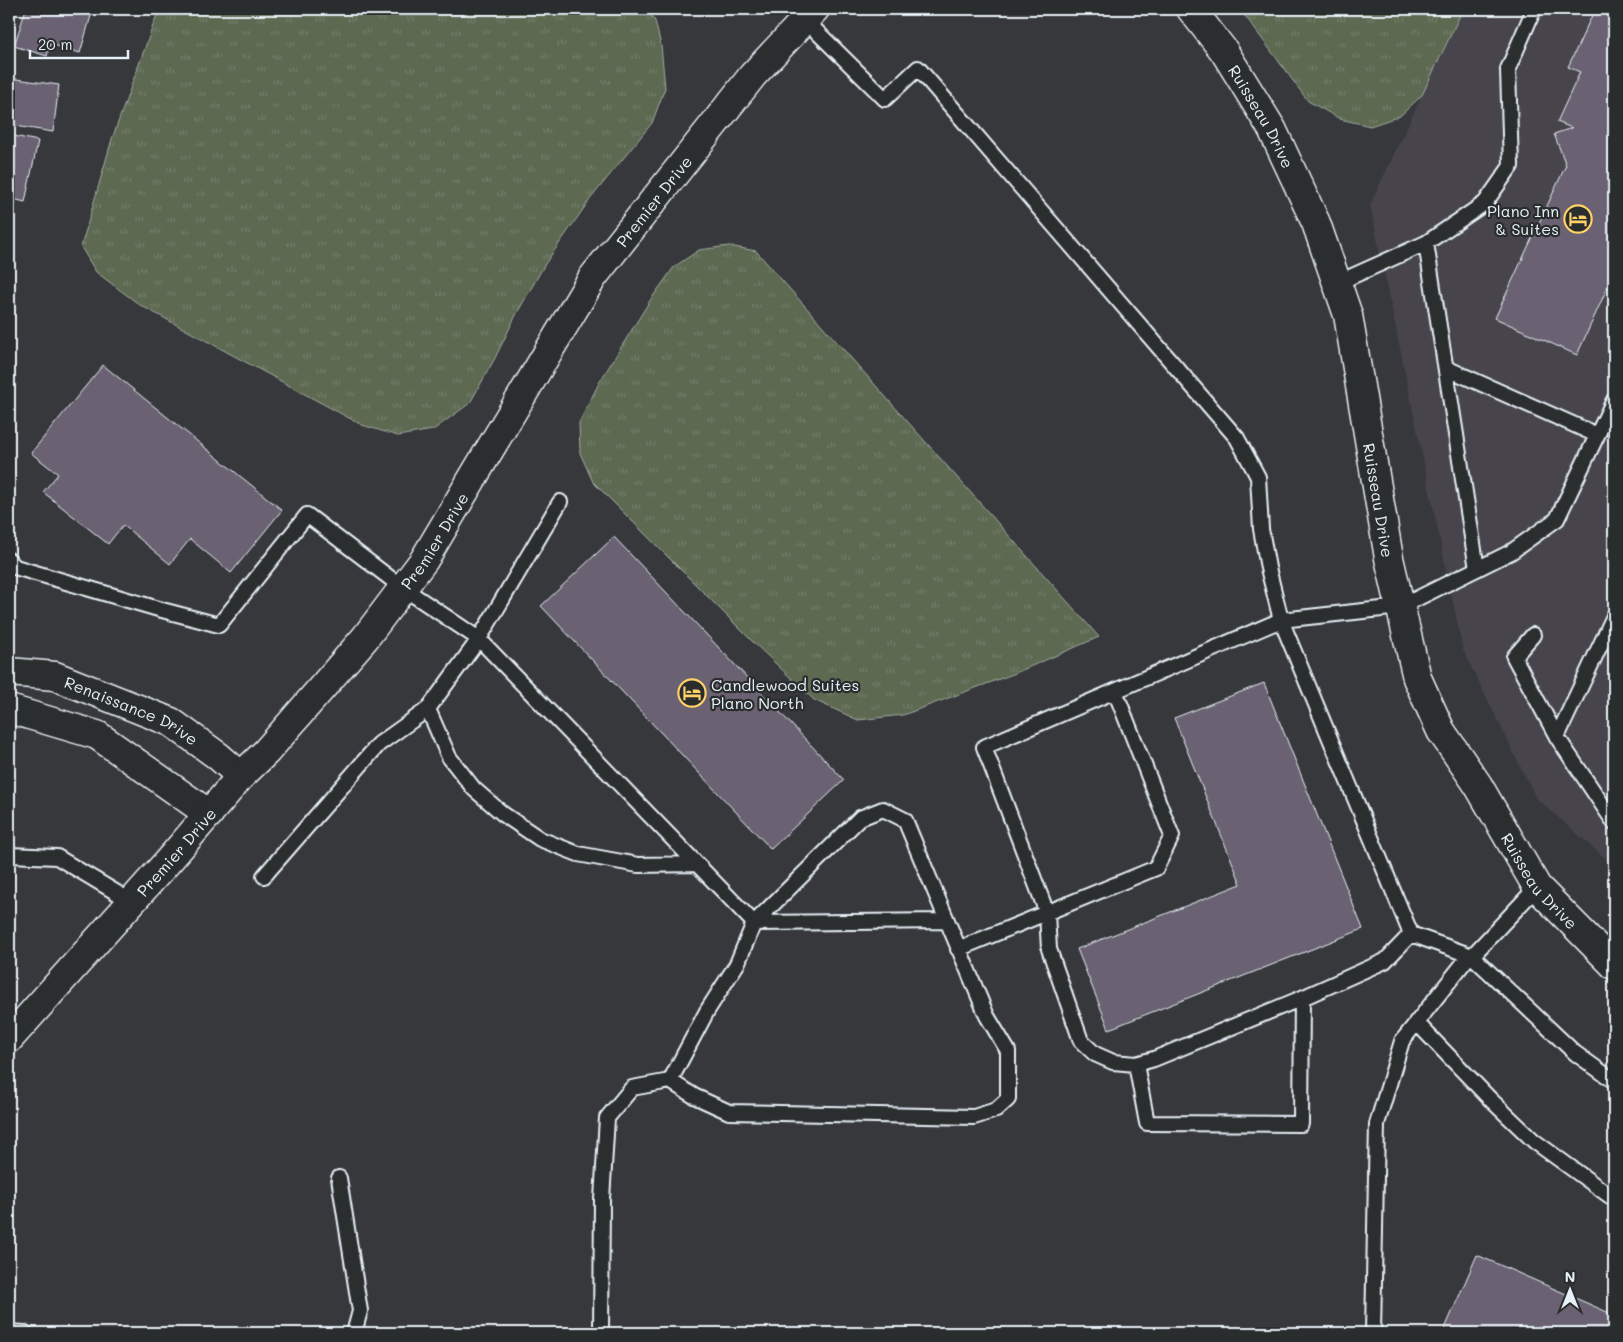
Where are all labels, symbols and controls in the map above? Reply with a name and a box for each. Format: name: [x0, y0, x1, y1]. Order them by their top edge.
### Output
scale bar: [30, 28, 128, 60]
text: 20 m: [38, 34, 72, 54]
street label: Ruisseau Drive: [1224, 61, 1299, 171]
street label: Premier Drive: [611, 151, 696, 251]
place label: Plano Inn & Suites: [1487, 200, 1559, 239]
hotel icon: Plano Inn & Suites: [1563, 204, 1593, 234]
street label: Ruisseau Drive: [1359, 441, 1399, 559]
street label: Premier Drive: [395, 488, 472, 593]
street label: Renaissance Drive: [62, 670, 203, 749]
place label: Candlewood Suites Plano North: [711, 674, 859, 713]
hotel icon: Candlewood Suites Plano North: [677, 678, 707, 708]
street label: Premier Drive: [132, 803, 220, 900]
street label: Ruisseau Drive: [1497, 829, 1583, 933]
north arrow: [1546, 1264, 1596, 1314]
text: N: [1565, 1267, 1575, 1286]

